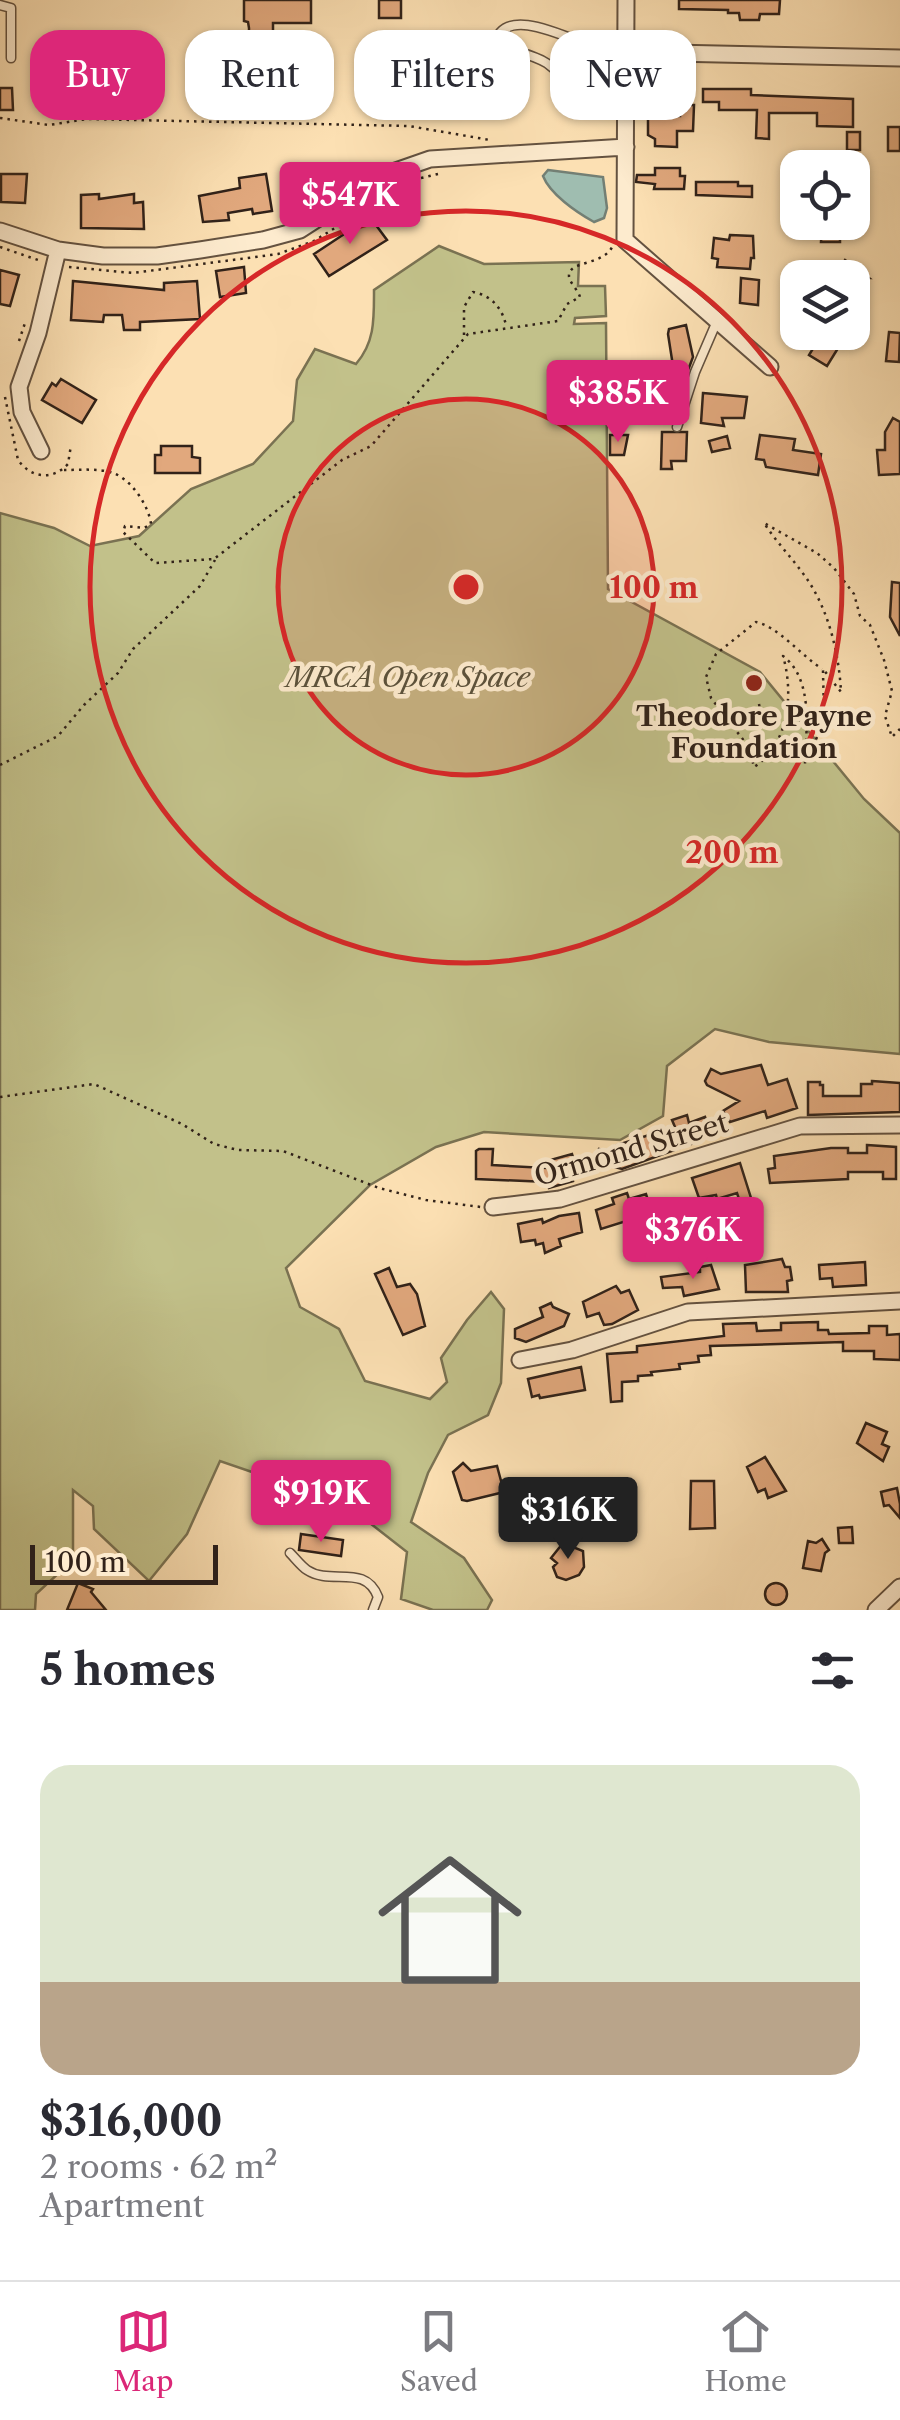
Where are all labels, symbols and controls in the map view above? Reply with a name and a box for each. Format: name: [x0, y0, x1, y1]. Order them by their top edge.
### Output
chip: Buy: [30, 30, 165, 120]
chip: Rent: [185, 30, 334, 120]
chip: Filters: [354, 30, 530, 120]
chip: New: [550, 30, 696, 120]
map controls: [780, 150, 870, 350]
button: locate: [780, 150, 870, 240]
pin: $547K: [280, 162, 420, 247]
text: $547K: [302, 175, 398, 214]
button: layers: [780, 260, 870, 350]
pin: $385K: [548, 360, 688, 445]
text: $385K: [569, 373, 667, 412]
centre of rings: [448, 569, 484, 605]
text: 100 m: [610, 569, 699, 606]
park label: MRCA Open Space: [283, 660, 532, 694]
marker: Theodore Payne Foundation: [743, 672, 765, 694]
place label: Theodore Payne Foundation: [636, 699, 872, 765]
text: 200 m: [685, 834, 779, 871]
street label: Ormond Street: [530, 1105, 732, 1193]
pin: $376K: [623, 1197, 763, 1282]
text: $376K: [645, 1210, 741, 1249]
pin: $919K: [251, 1460, 391, 1545]
text: $919K: [273, 1473, 369, 1512]
pin: $316K: [498, 1477, 638, 1562]
text: $316K: [520, 1490, 616, 1529]
scale bar: [30, 1540, 218, 1584]
text: 100 m: [45, 1545, 126, 1579]
icon: filters: [805, 1643, 860, 1698]
text: 5 homes: [40, 1644, 216, 1696]
icon: home: [360, 1830, 540, 2010]
text: $316,000: [40, 2095, 223, 2147]
text: 2 rooms · 62 m²: [40, 2147, 278, 2186]
text: Apartment: [40, 2186, 204, 2225]
tab: Map: [113, 2304, 173, 2398]
tab: Saved: [400, 2304, 478, 2398]
tab: Home: [704, 2304, 787, 2398]

